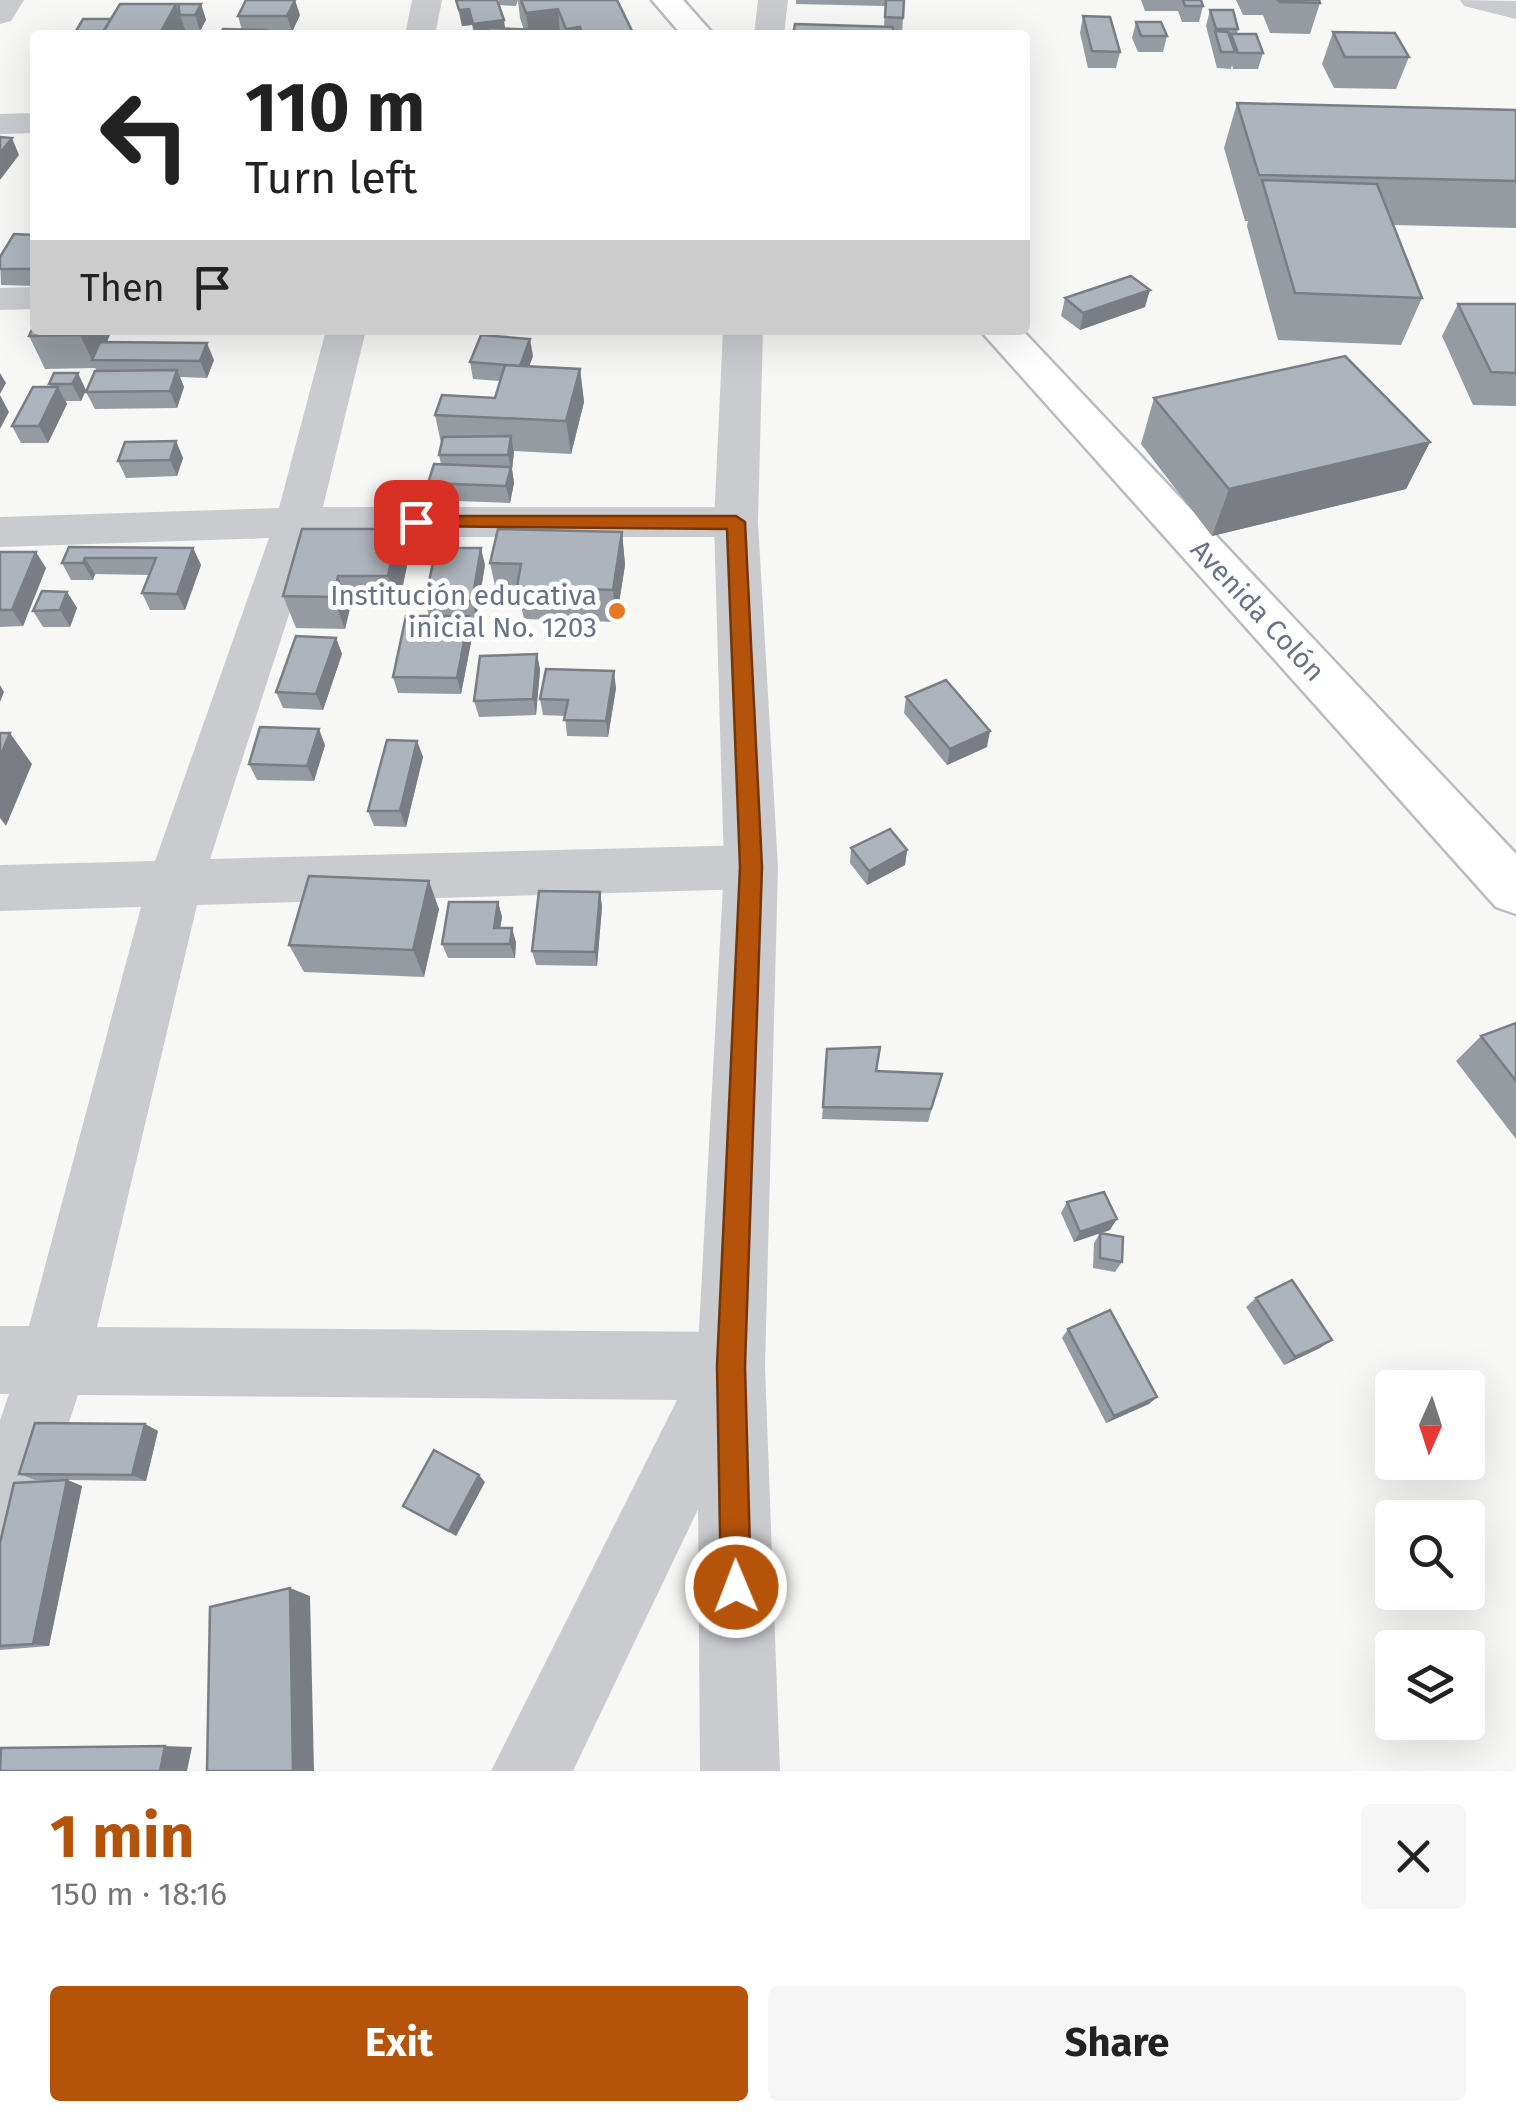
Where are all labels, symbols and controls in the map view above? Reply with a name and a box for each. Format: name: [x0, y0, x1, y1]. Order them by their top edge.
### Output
text: 110 m: [245, 66, 425, 150]
icon: left: [80, 70, 210, 200]
text: Turn left: [245, 151, 417, 205]
icon: arrive: [185, 260, 240, 315]
text: Then: [80, 265, 165, 311]
pin: [374, 480, 459, 565]
icon: arrive: [389, 495, 444, 550]
street label: Avenida Colón: [1184, 533, 1331, 688]
place label: Institución educativa inicial No. 1203: [330, 579, 597, 644]
marker: Institución educativa inicial No. 1203: [606, 600, 628, 622]
north arrow: [1375, 1370, 1485, 1480]
map controls: [1375, 1370, 1485, 1740]
button: search: [1375, 1500, 1485, 1610]
position arrow: [684, 1535, 788, 1639]
button: layers: [1375, 1630, 1485, 1740]
text: 1 min: [50, 1801, 194, 1873]
button: close: [1361, 1804, 1466, 1909]
text: 150 m · 18:16: [50, 1875, 227, 1913]
button: Exit: [50, 1986, 748, 2101]
button: Share: [768, 1986, 1466, 2101]

